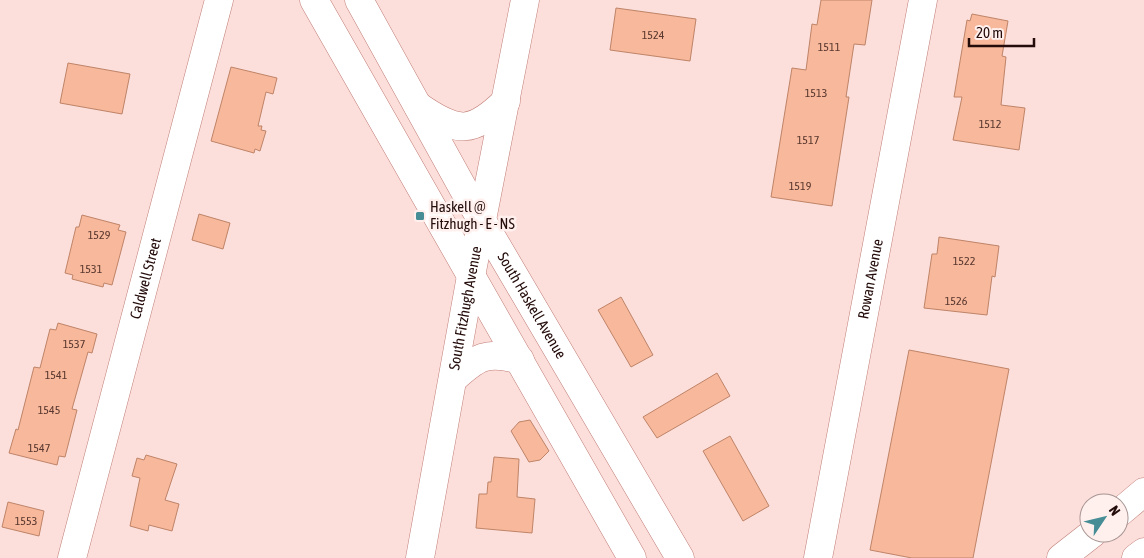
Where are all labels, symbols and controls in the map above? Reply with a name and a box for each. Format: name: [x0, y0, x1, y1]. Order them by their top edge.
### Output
scale bar: [969, 15, 1034, 47]
text: 20 m: [976, 24, 1003, 41]
house number: 1524: [642, 28, 665, 42]
house number: 1511: [818, 40, 841, 54]
house number: 1513: [805, 86, 827, 100]
house number: 1512: [979, 117, 1001, 131]
house number: 1517: [797, 133, 820, 147]
house number: 1519: [789, 179, 812, 193]
place label: Haskell @ Fitzhugh - E - NS: [430, 198, 515, 232]
marker: Haskell @ Fitzhugh - E - NS: [414, 210, 426, 222]
house number: 1529: [88, 228, 111, 242]
street label: Caldwell Street: [126, 236, 164, 321]
street label: Rowan Avenue: [854, 237, 886, 320]
street label: South Fitzhugh Avenue: [445, 245, 485, 371]
street label: South Haskell Avenue: [495, 249, 570, 361]
house number: 1522: [953, 254, 975, 268]
house number: 1531: [80, 262, 103, 276]
house number: 1526: [945, 294, 968, 308]
house number: 1537: [63, 337, 86, 351]
house number: 1541: [45, 368, 68, 382]
house number: 1545: [38, 403, 60, 417]
house number: 1547: [28, 441, 51, 455]
north arrow: [1079, 493, 1129, 543]
text: N: [1106, 503, 1124, 519]
house number: 1553: [15, 514, 37, 528]

